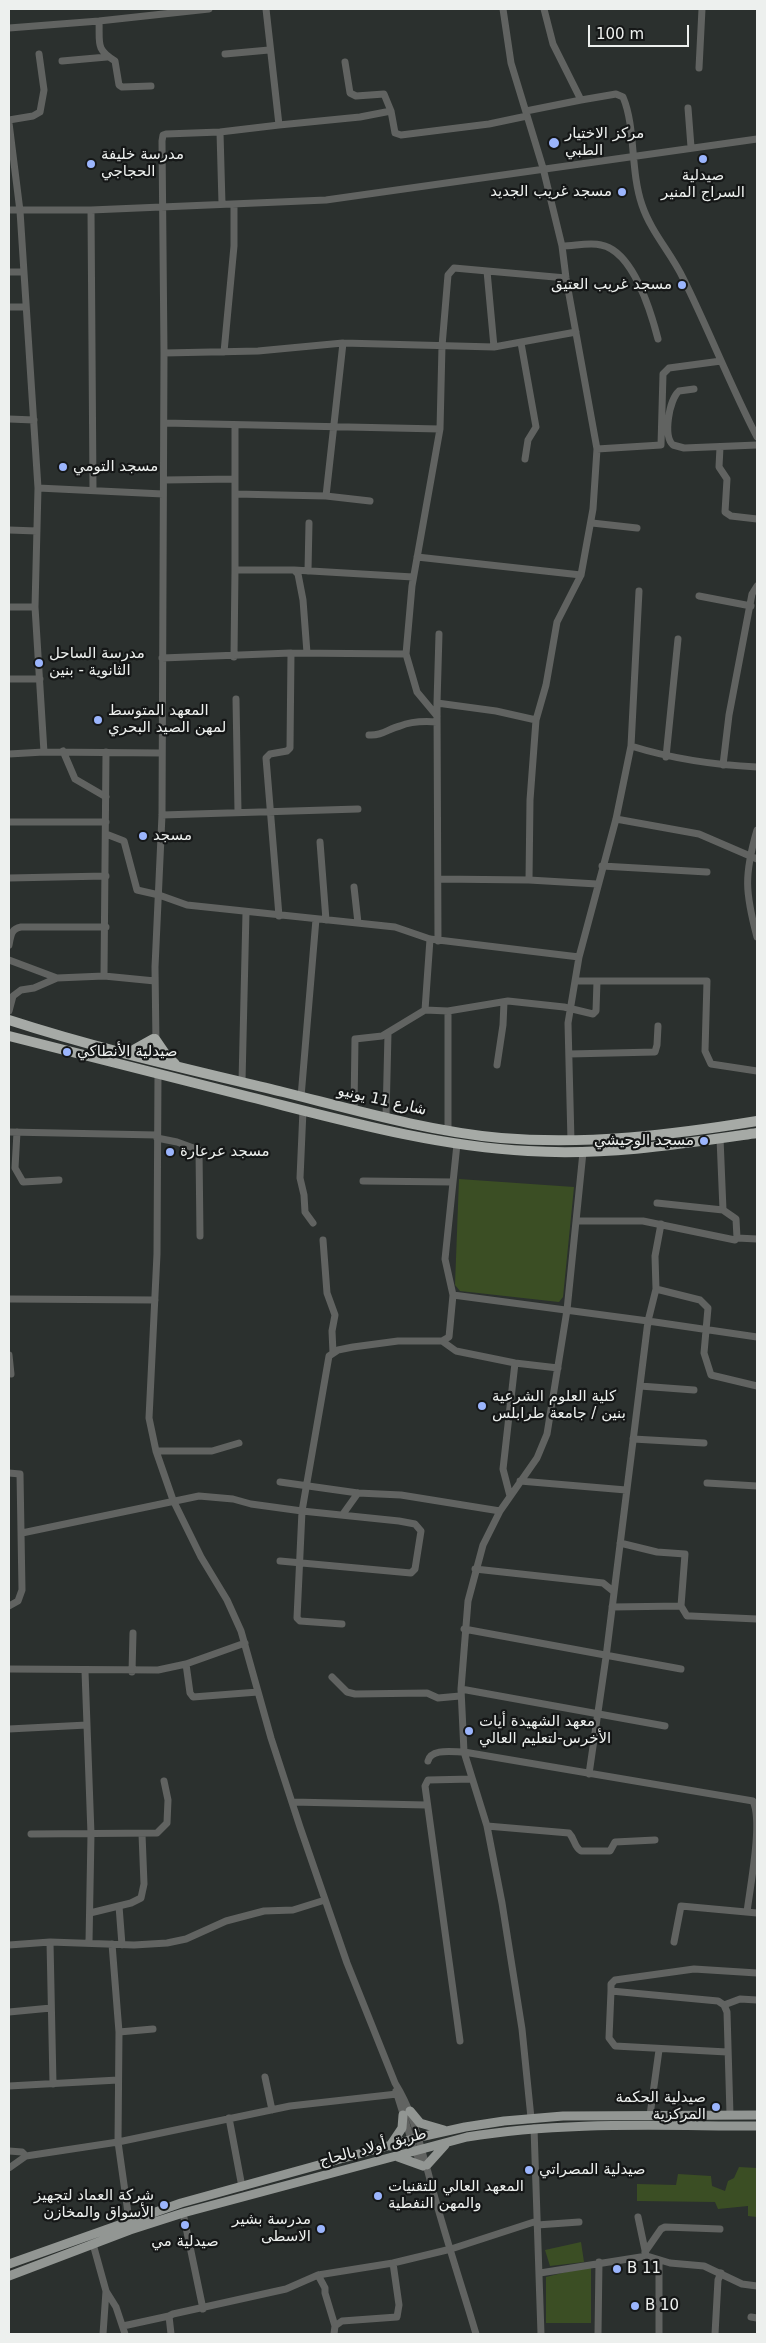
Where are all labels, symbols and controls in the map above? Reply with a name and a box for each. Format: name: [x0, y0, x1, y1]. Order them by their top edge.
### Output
scale bar: [591, 15, 692, 47]
text: 100 m: [596, 25, 644, 43]
place label: مركز الاختيار الطبي: [565, 125, 644, 160]
marker: مركز الاختيار الطبي: [547, 136, 561, 150]
place label: مدرسة خليفة الحجاجي: [101, 146, 184, 181]
marker: صيدلية السراج المنير: [697, 153, 709, 165]
marker: مدرسة خليفة الحجاجي: [85, 158, 97, 170]
place label: صيدلية السراج المنير: [661, 167, 745, 202]
place label: مسجد غريب الجديد: [490, 183, 612, 201]
marker: مسجد غريب الجديد: [616, 186, 628, 198]
place label: مسجد غريب العتيق: [551, 276, 672, 294]
marker: مسجد غريب العتيق: [676, 279, 688, 291]
place label: مسجد التومي: [73, 458, 158, 476]
marker: مسجد التومي: [57, 461, 69, 473]
place label: مدرسة الساحل الثانوية - بنين: [49, 645, 145, 680]
marker: مدرسة الساحل الثانوية - بنين: [33, 657, 45, 669]
place label: المعهد المتوسط لمهن الصيد البحري: [108, 702, 226, 737]
marker: المعهد المتوسط لمهن الصيد البحري: [92, 714, 104, 726]
place label: مسجد: [153, 827, 192, 845]
marker: مسجد: [137, 830, 149, 842]
place label: صيدلية الأنطاكي: [77, 1043, 177, 1061]
marker: صيدلية الأنطاكي: [61, 1046, 73, 1058]
street label: شارع 11 يونيو: [336, 1082, 428, 1120]
place label: مسجد الوحيشي: [594, 1132, 694, 1150]
marker: مسجد الوحيشي: [698, 1135, 710, 1147]
place label: مسجد عرعارة: [180, 1143, 270, 1161]
marker: مسجد عرعارة: [164, 1146, 176, 1158]
place label: كلية العلوم الشرعية بنين / جامعة طرابلس: [492, 1388, 626, 1423]
marker: كلية العلوم الشرعية بنين / جامعة طرابلس: [476, 1400, 488, 1412]
place label: معهد الشهيدة أيات الأخرس-لتعليم العالي: [479, 1713, 611, 1748]
marker: معهد الشهيدة أيات الأخرس-لتعليم العالي: [463, 1725, 475, 1737]
place label: صيدلية الحكمة المركزية: [616, 2089, 706, 2124]
marker: صيدلية الحكمة المركزية: [710, 2101, 722, 2113]
street label: طريق أولاد بالحاج: [317, 2125, 429, 2171]
place label: صيدلية المصراتي: [539, 2161, 646, 2179]
marker: صيدلية المصراتي: [523, 2164, 535, 2176]
place label: المعهد العالي للتقنيات والمهن النفطية: [388, 2178, 524, 2213]
place label: شركة العماد لتجهيز الأسواق والمخازن: [34, 2187, 154, 2222]
marker: المعهد العالي للتقنيات والمهن النفطية: [372, 2190, 384, 2202]
marker: شركة العماد لتجهيز الأسواق والمخازن: [158, 2199, 170, 2211]
place label: مدرسة بشير الاسطى: [232, 2211, 311, 2246]
marker: صيدلية مي: [179, 2219, 191, 2231]
marker: مدرسة بشير الاسطى: [315, 2223, 327, 2235]
place label: صيدلية مي: [151, 2233, 219, 2251]
place label: B 11: [627, 2260, 661, 2278]
marker: B 11: [611, 2263, 623, 2275]
place label: B 10: [645, 2297, 679, 2315]
marker: B 10: [629, 2300, 641, 2312]

